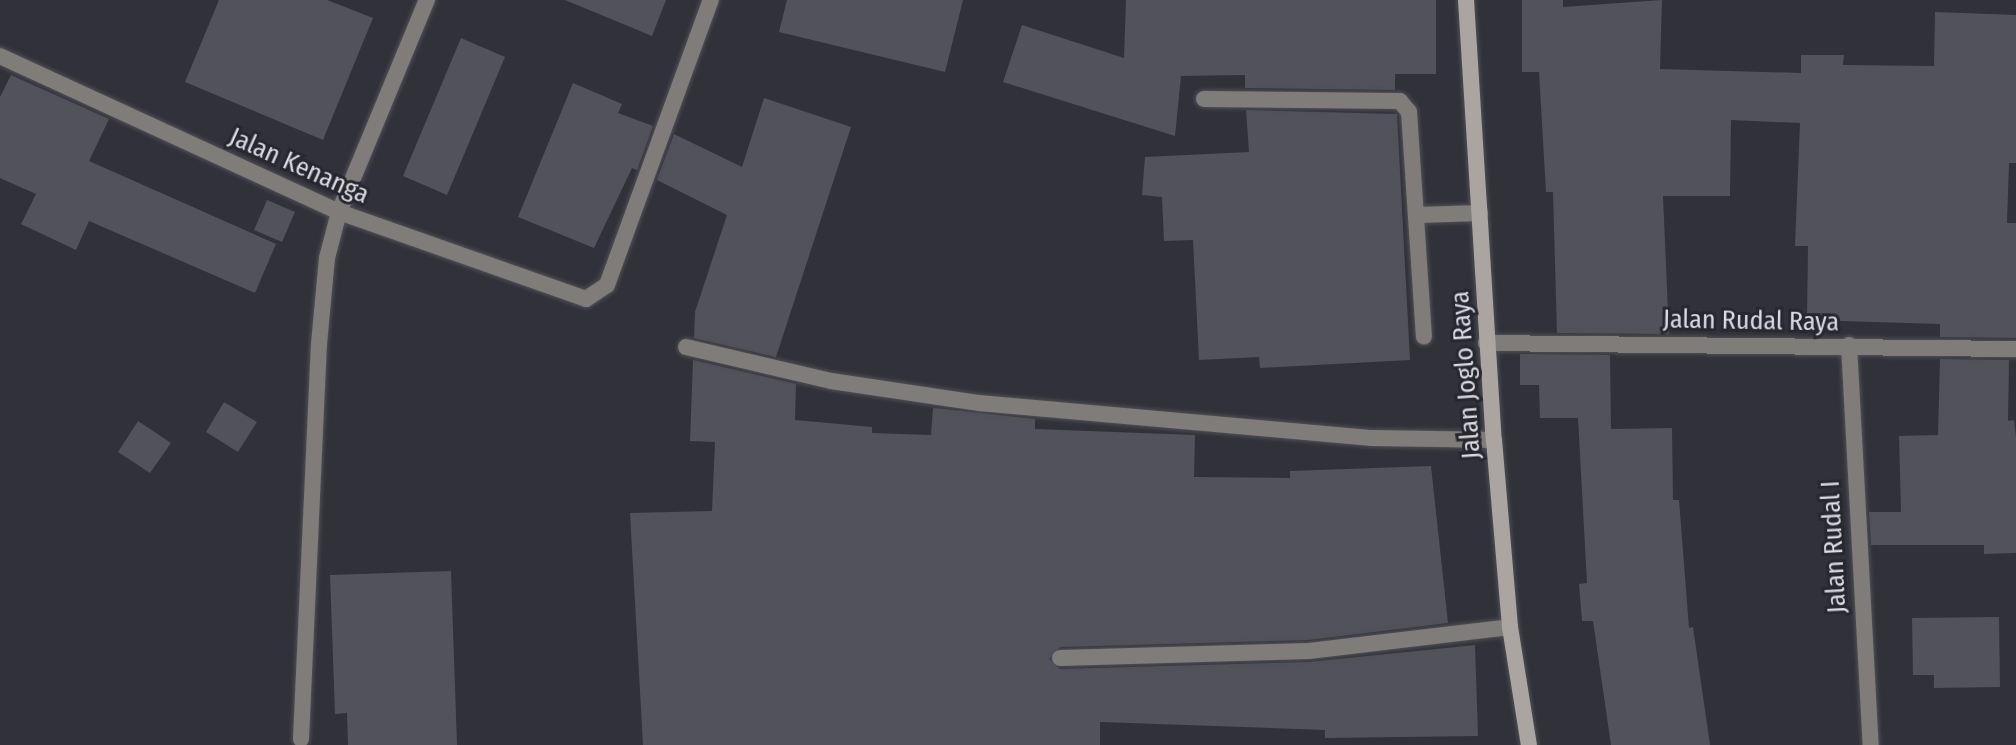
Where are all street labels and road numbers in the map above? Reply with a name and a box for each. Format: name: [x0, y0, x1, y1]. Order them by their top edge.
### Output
street label: Jalan Kenanga: [224, 121, 374, 211]
street label: Jalan Joglo Raya: [1445, 290, 1487, 460]
street label: Jalan Rudal Raya: [1663, 304, 1839, 338]
street label: Jalan Rudal I: [1815, 480, 1853, 614]

